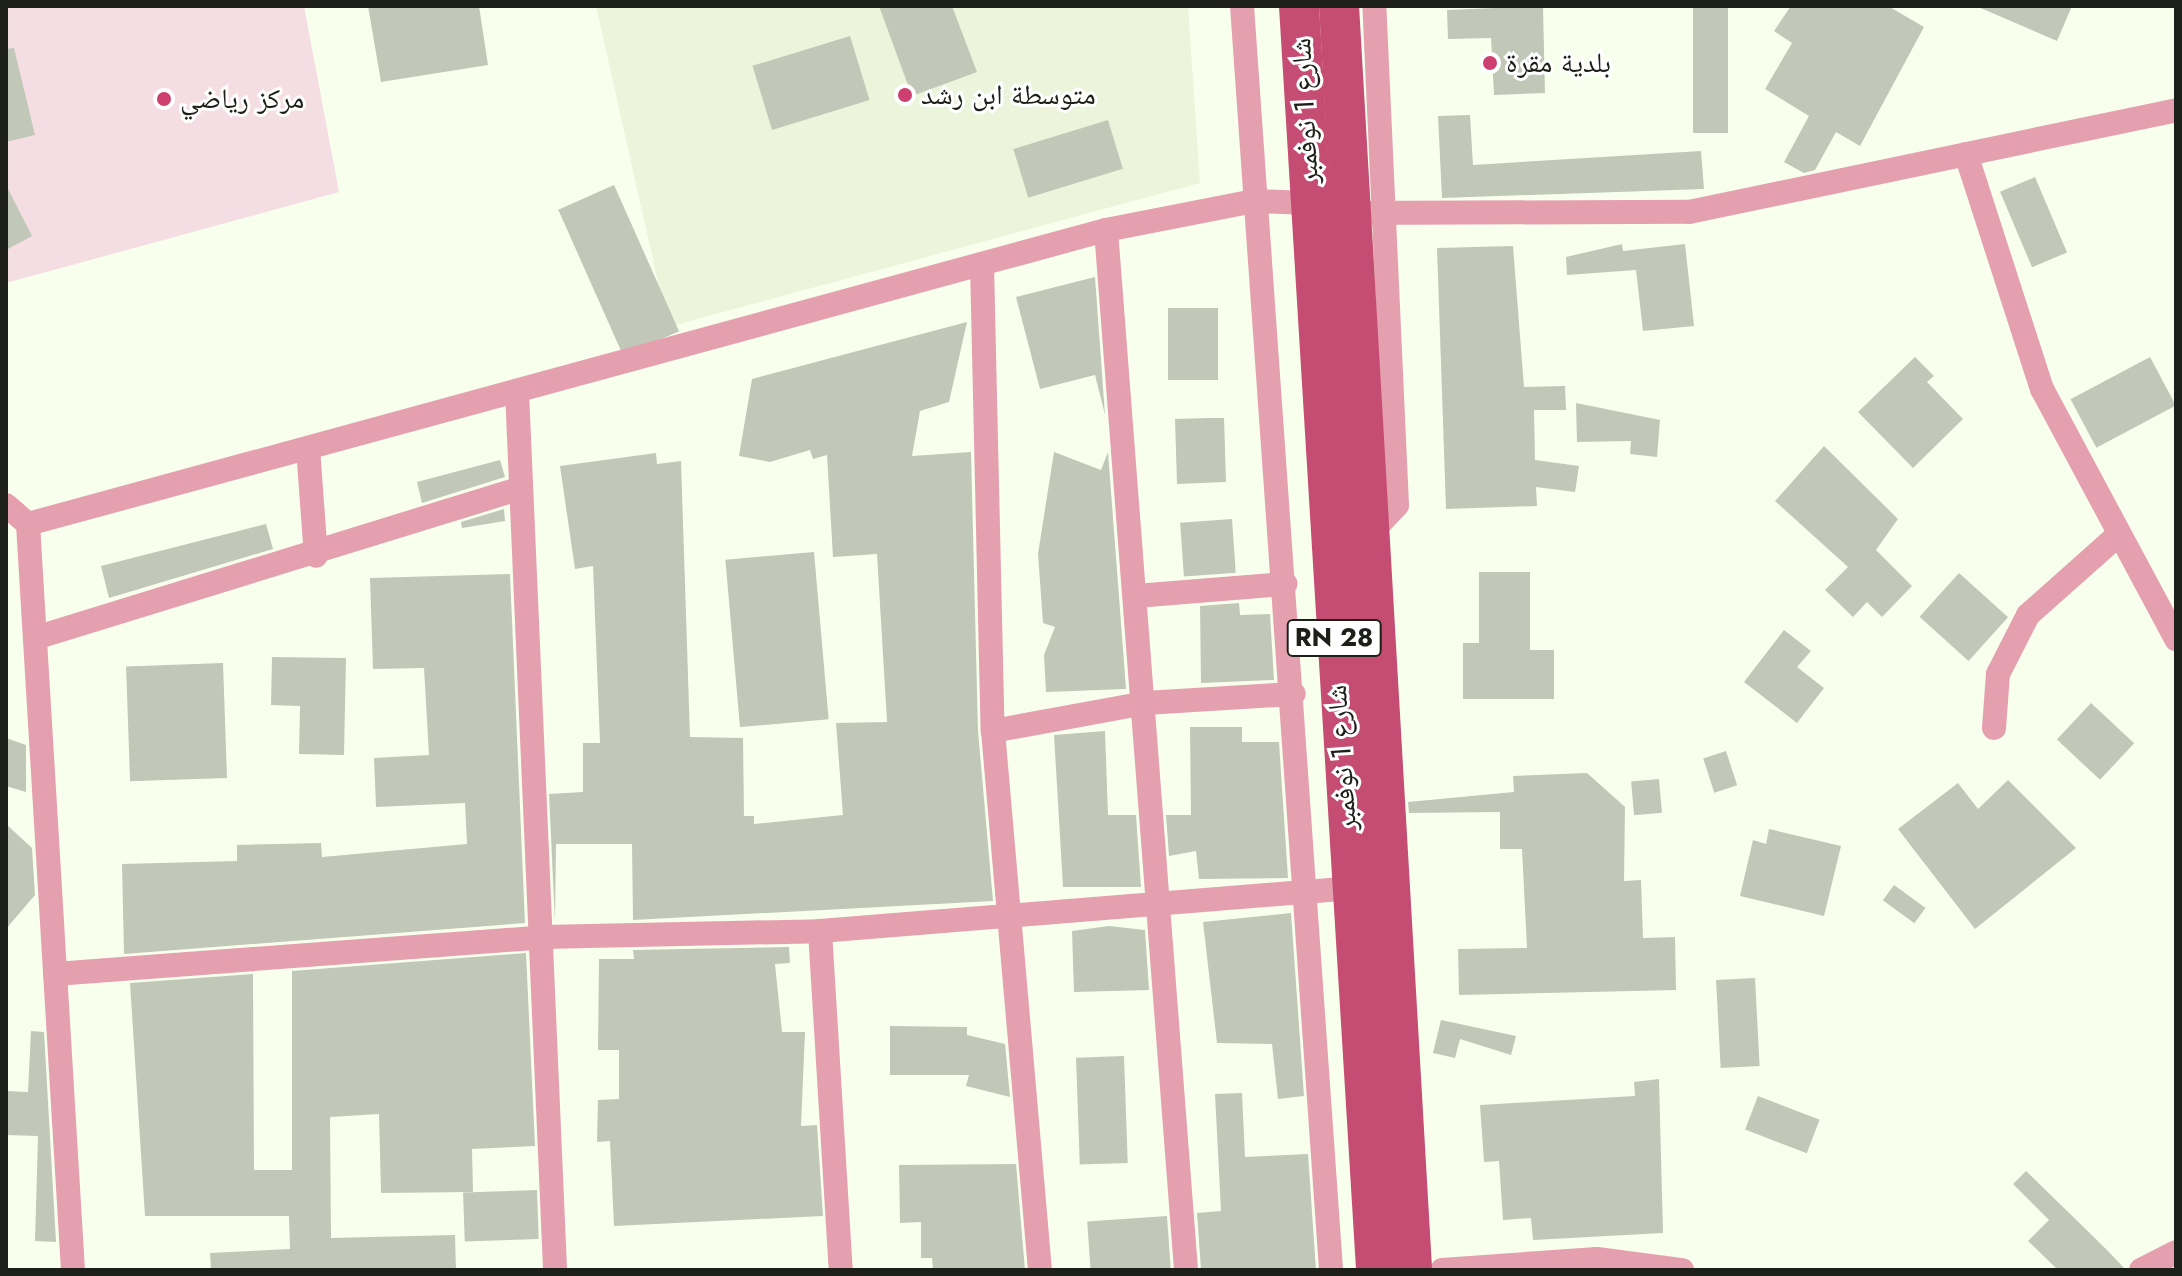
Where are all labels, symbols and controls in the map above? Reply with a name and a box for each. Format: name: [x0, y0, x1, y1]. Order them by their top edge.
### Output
street label: شارع 1 نوفمبر: [1284, 37, 1326, 185]
place label: بلدية مقرة: [1506, 46, 1611, 80]
marker: بلدية مقرة: [1481, 54, 1499, 72]
place label: متوسطة ابن رشد: [921, 78, 1096, 112]
place label: مركز رياضي: [180, 82, 304, 116]
marker: متوسطة ابن رشد: [896, 86, 914, 104]
marker: مركز رياضي: [155, 90, 173, 108]
road number: RN 28: [1286, 616, 1382, 660]
street label: شارع 1 نوفمبر: [1320, 684, 1364, 832]

